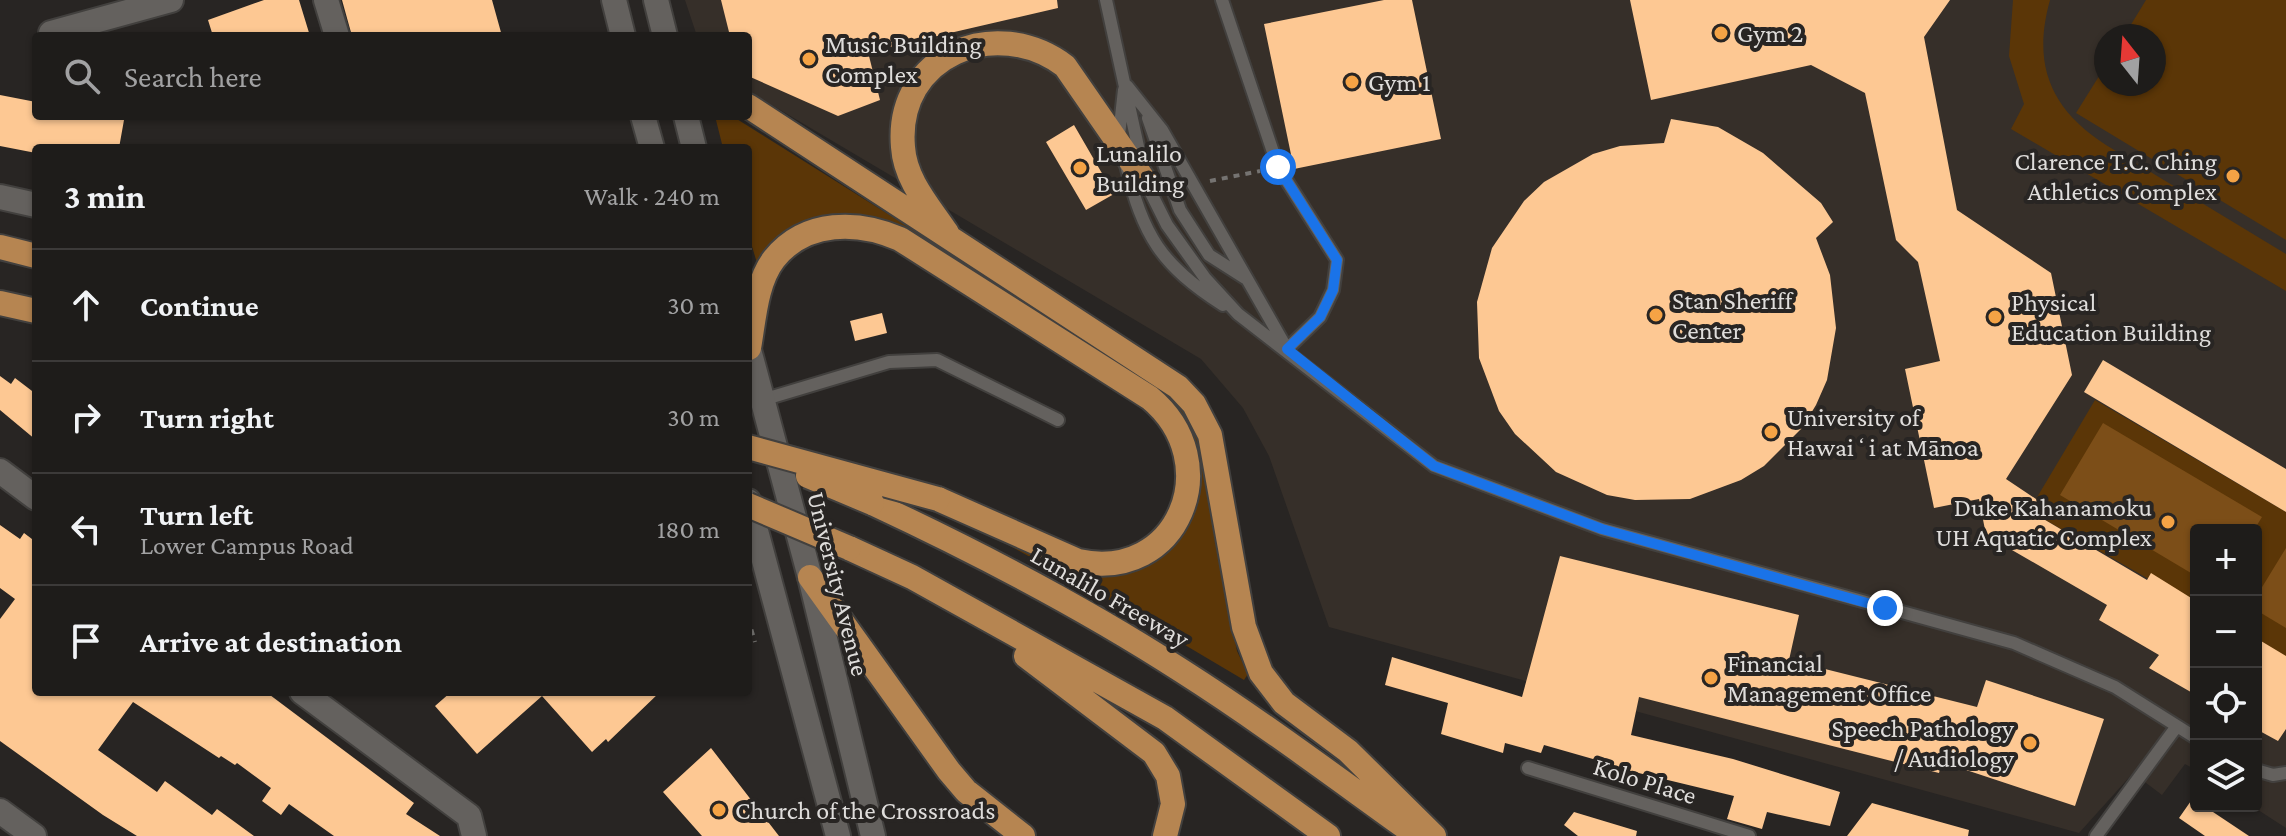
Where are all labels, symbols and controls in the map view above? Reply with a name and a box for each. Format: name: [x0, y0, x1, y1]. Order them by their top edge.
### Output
place label: Gym 2: [1737, 19, 1803, 48]
marker: Gym 2: [1712, 24, 1730, 42]
north arrow: [2094, 24, 2166, 96]
place label: Music Building Complex: [825, 30, 982, 89]
search box: [32, 32, 752, 120]
marker: Music Building Complex: [800, 50, 818, 68]
icon: search: [60, 54, 104, 98]
text: Search here: [124, 60, 262, 93]
place label: Gym 1: [1368, 68, 1431, 97]
marker: Gym 1: [1343, 73, 1361, 91]
place label: Lunalilo Building: [1096, 139, 1185, 198]
place label: Clarence T.C. Ching Athletics Complex: [2015, 147, 2217, 206]
route start: [1260, 149, 1296, 185]
marker: Lunalilo Building: [1071, 159, 1089, 177]
marker: Clarence T.C. Ching Athletics Complex: [2224, 167, 2242, 185]
text: 3 min: [64, 178, 145, 215]
text: Walk · 240 m: [584, 182, 720, 211]
icon: ahead: [64, 283, 108, 327]
place label: Stan Sheriff Center: [1672, 286, 1794, 345]
place label: Physical Education Building: [2011, 288, 2212, 347]
text: Continue: [140, 289, 259, 322]
text: 30 m: [667, 291, 720, 320]
marker: Stan Sheriff Center: [1647, 306, 1665, 324]
marker: Physical Education Building: [1986, 308, 2004, 326]
icon: right: [64, 395, 108, 439]
text: Turn right: [140, 401, 274, 434]
text: 30 m: [667, 403, 720, 432]
place label: University of Hawaiʻi at Mānoa: [1787, 403, 1979, 462]
marker: University of Hawaiʻi at Mānoa: [1762, 423, 1780, 441]
street label: University Avenue: [801, 489, 875, 679]
place label: Duke Kahanamoku UH Aquatic Complex: [1935, 493, 2152, 552]
text: Turn left: [140, 498, 253, 531]
icon: left: [64, 507, 108, 551]
marker: Duke Kahanamoku UH Aquatic Complex: [2159, 513, 2177, 531]
text: 180 m: [657, 515, 720, 544]
map controls: [2190, 524, 2262, 812]
button: +: [2190, 524, 2262, 596]
text: Lower Campus Road: [140, 531, 354, 560]
street label: Lunalilo Freeway: [1026, 540, 1195, 655]
route end: [1867, 590, 1903, 626]
button: −: [2190, 596, 2262, 668]
icon: arrive: [64, 619, 108, 663]
text: Arrive at destination: [140, 625, 402, 658]
place label: Financial Management Office: [1727, 649, 1931, 708]
button: locate: [2190, 668, 2262, 740]
marker: Financial Management Office: [1702, 669, 1720, 687]
place label: Speech Pathology / Audiology: [1831, 714, 2015, 773]
marker: Speech Pathology / Audiology: [2021, 734, 2039, 752]
button: layers: [2190, 740, 2262, 812]
street label: Kolo Place: [1590, 752, 1700, 810]
place label: Church of the Crossroads: [735, 796, 995, 825]
marker: Church of the Crossroads: [710, 801, 728, 819]

